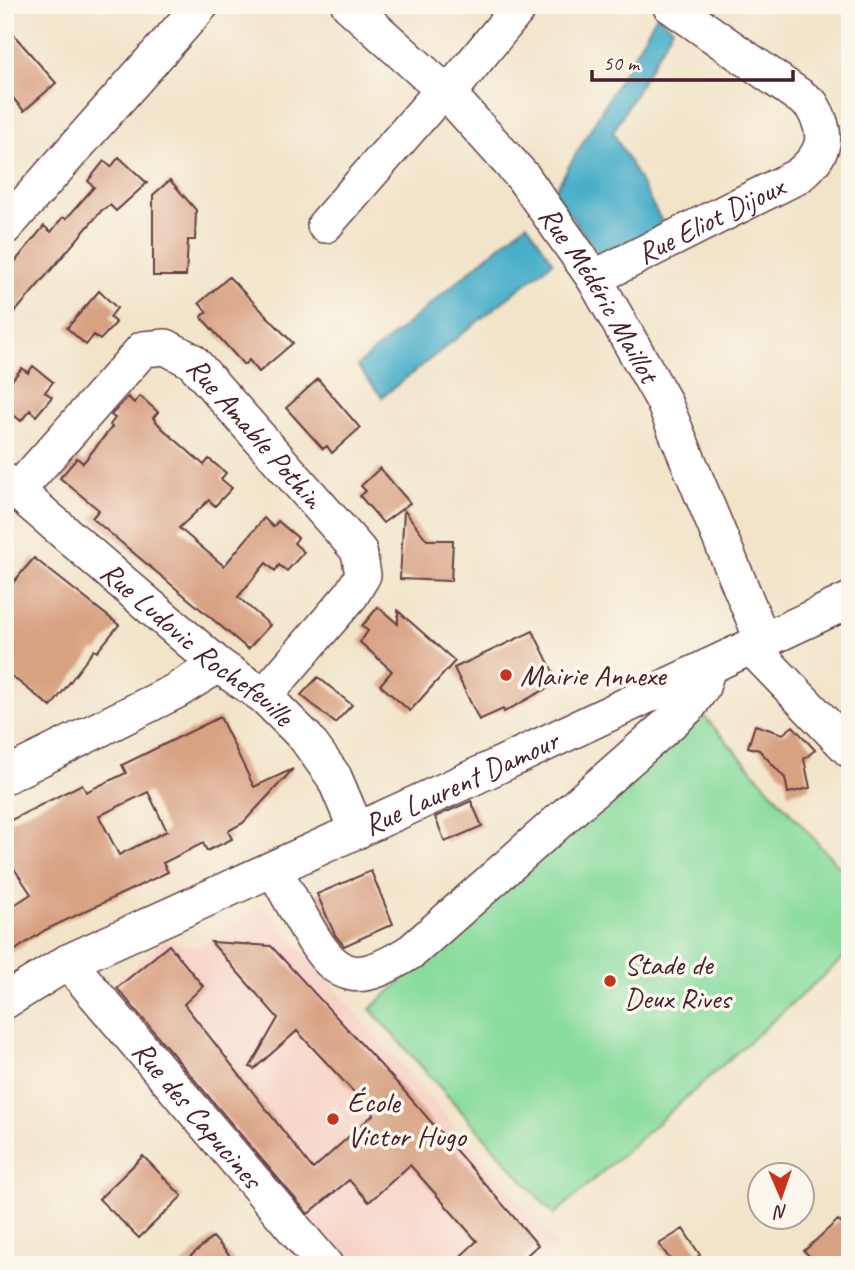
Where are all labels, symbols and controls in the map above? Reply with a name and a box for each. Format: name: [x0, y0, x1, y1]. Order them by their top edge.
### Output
scale bar: [592, 38, 794, 82]
text: 50 m: [603, 50, 641, 76]
street label: Rue Eliot Dijoux: [631, 166, 792, 272]
street label: Rue Médéric Maillot: [530, 199, 670, 392]
street label: Rue Amable Pothin: [178, 349, 333, 517]
street label: Rue Ludovic Rochefeuille: [93, 553, 304, 736]
place label: Mairie Annexe: [520, 656, 668, 694]
marker: Mairie Annexe: [498, 667, 514, 683]
street label: Rue Laurent Damour: [357, 720, 566, 844]
place label: Stade de Deux Rives: [624, 945, 733, 1017]
marker: Stade de Deux Rives: [602, 973, 618, 989]
street label: Rue des Capucines: [124, 1033, 272, 1198]
place label: École Victor Hugo: [347, 1083, 467, 1155]
marker: École Victor Hugo: [325, 1111, 341, 1127]
north arrow: [746, 1162, 816, 1232]
text: N: [772, 1200, 788, 1224]

